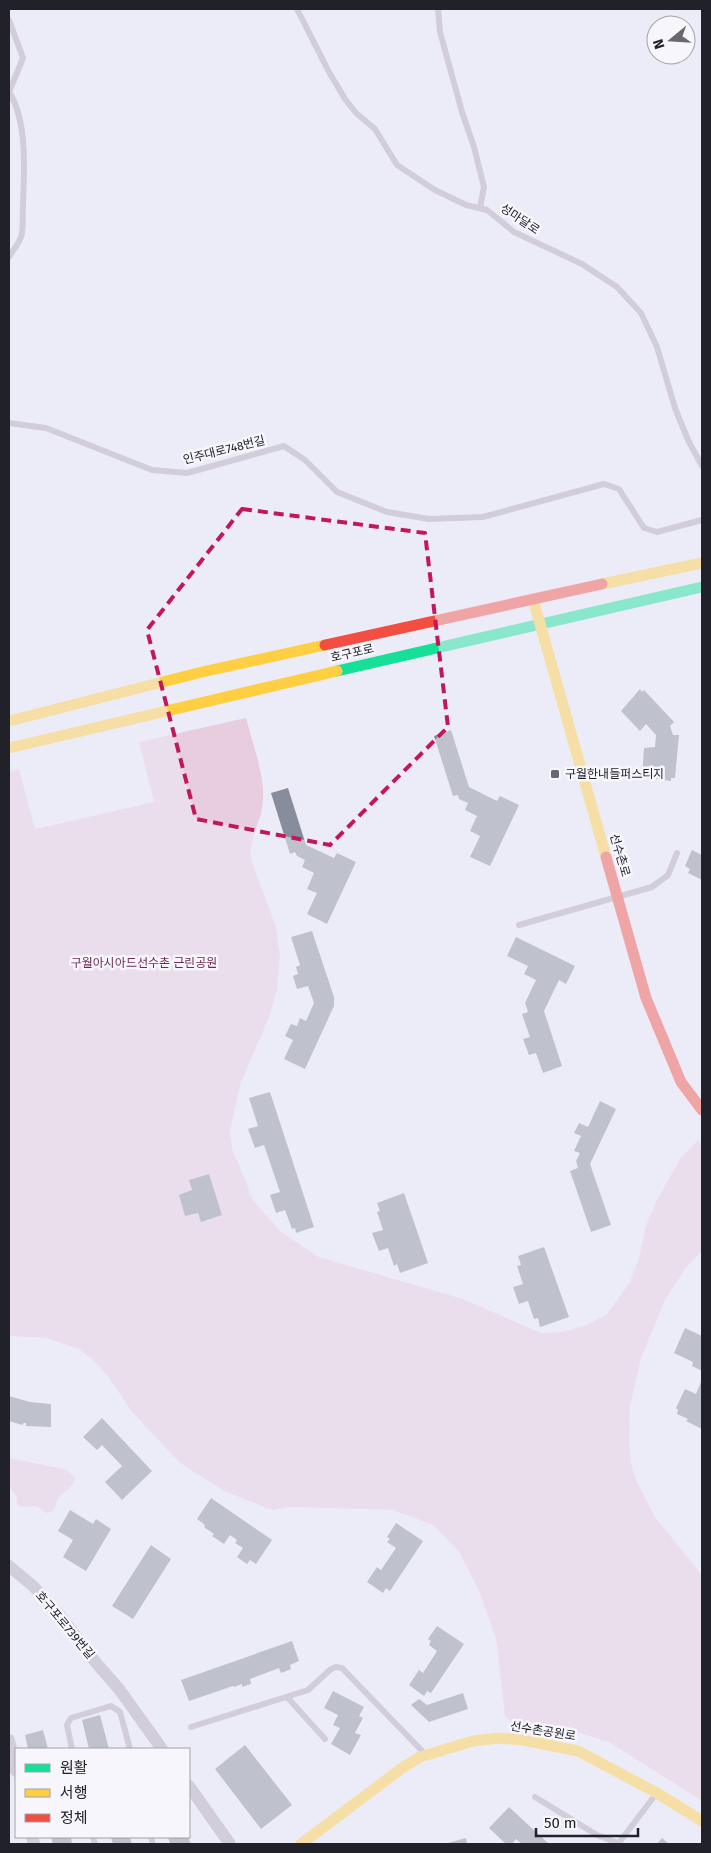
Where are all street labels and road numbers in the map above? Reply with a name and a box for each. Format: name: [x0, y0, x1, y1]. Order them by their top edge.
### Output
street label: 성마달로: [498, 201, 542, 237]
street label: 인주대로748번길: [182, 433, 266, 467]
street label: 호구포로: [329, 641, 375, 665]
street label: 선수촌로: [607, 832, 633, 878]
street label: 호구포로739번길: [33, 1588, 97, 1662]
street label: 선수촌공원로: [509, 1719, 577, 1743]

